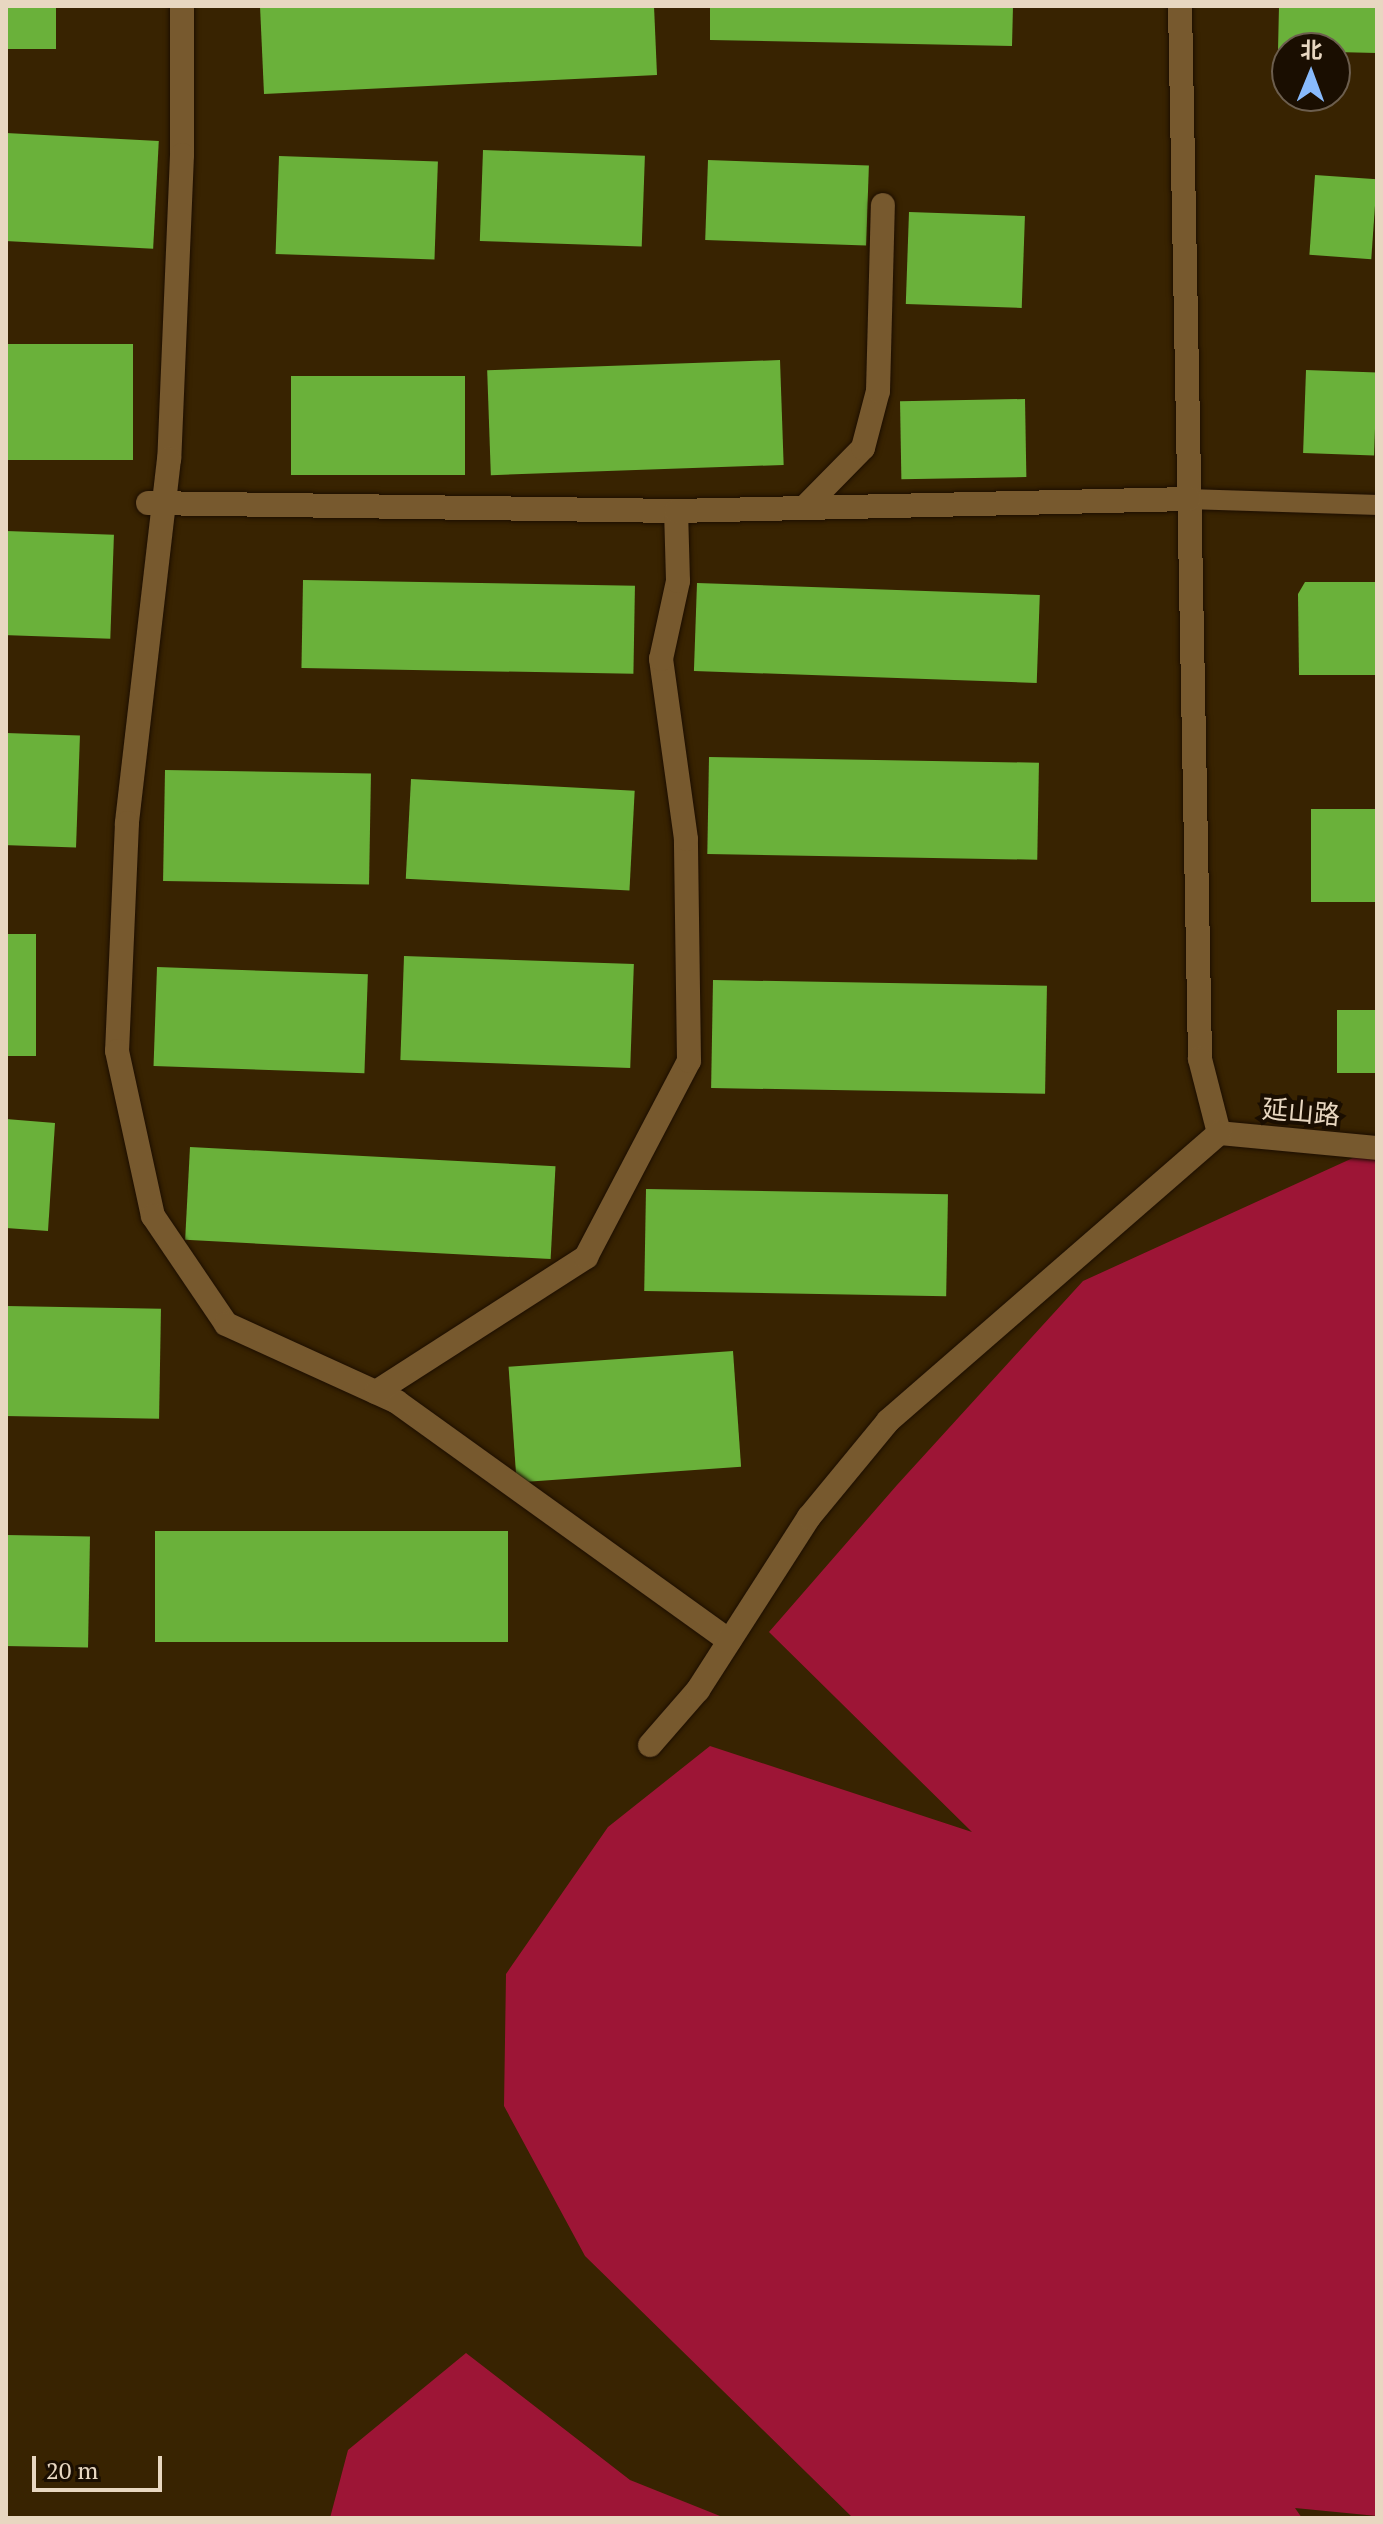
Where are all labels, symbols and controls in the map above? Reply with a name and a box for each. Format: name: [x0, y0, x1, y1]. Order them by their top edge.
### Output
north arrow: [1271, 32, 1351, 112]
text: 北: [1300, 35, 1323, 64]
street label: 延山路: [1261, 1093, 1341, 1131]
scale bar: [36, 2440, 166, 2490]
text: 20 m: [46, 2454, 98, 2486]

